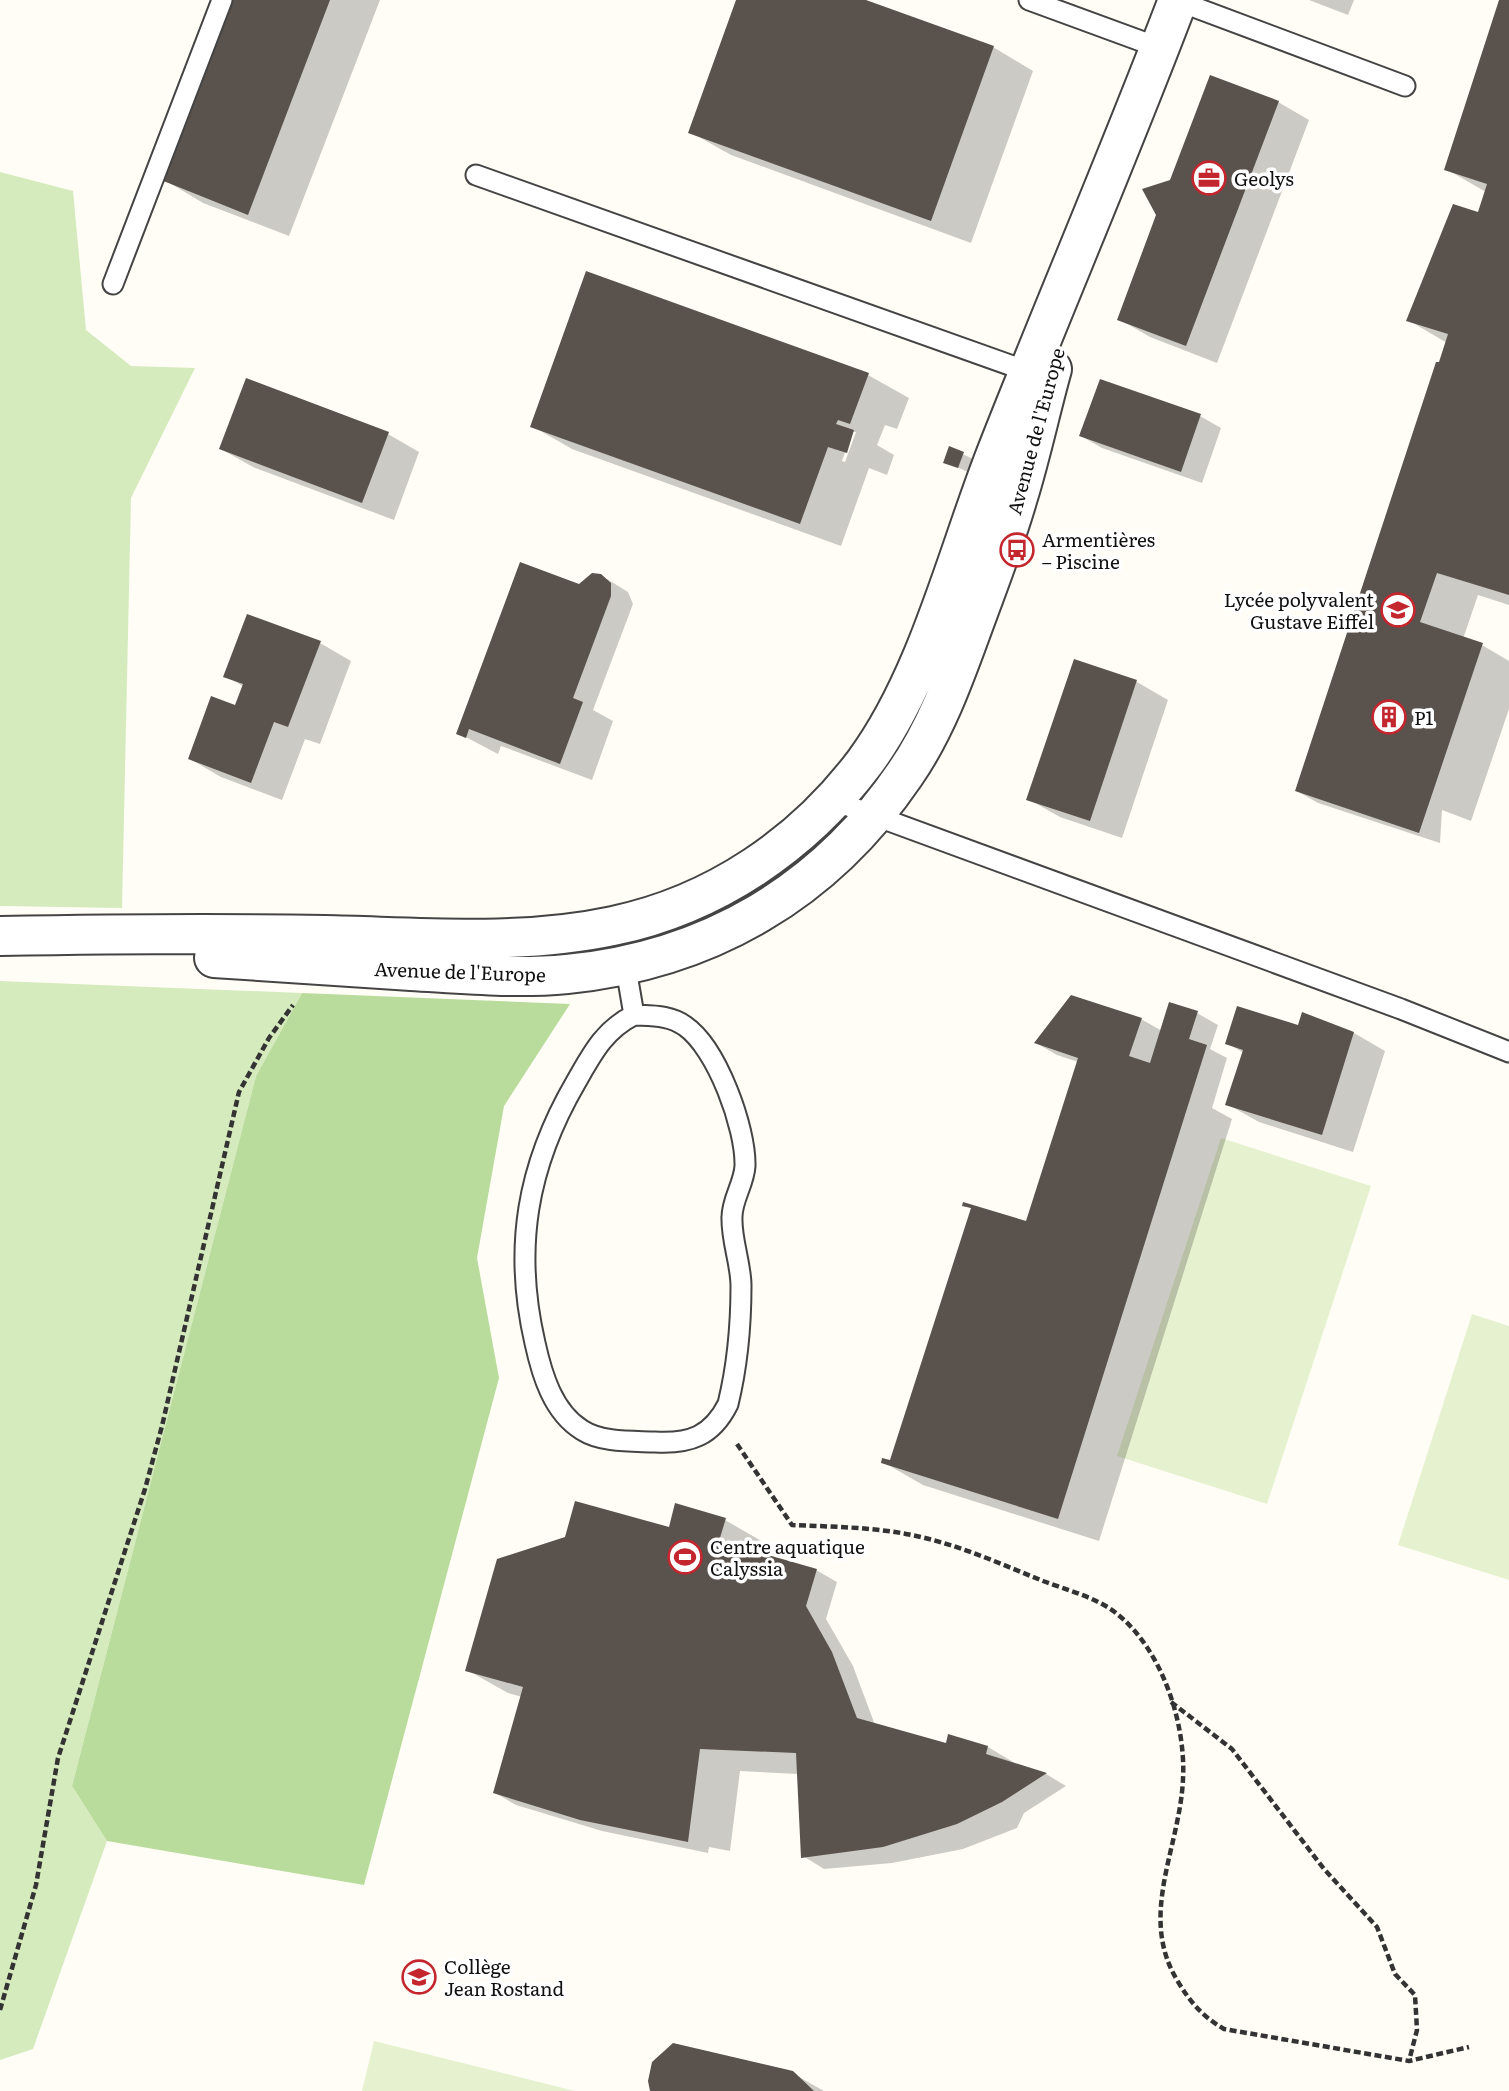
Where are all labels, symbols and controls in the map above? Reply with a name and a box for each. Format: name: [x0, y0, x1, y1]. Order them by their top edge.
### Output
office icon: Geolys: [1190, 159, 1228, 197]
place label: Geolys: [1234, 164, 1294, 192]
street label: Avenue de l'Europe: [999, 344, 1071, 518]
place label: Armentières – Piscine: [1042, 525, 1156, 575]
bus stop icon: Armentières – Piscine: [998, 531, 1036, 569]
place label: Lycée polyvalent Gustave Eiffel: [1224, 585, 1374, 635]
school or university icon: Lycée polyvalent Gustave Eiffel: [1379, 591, 1417, 629]
building icon: P1: [1370, 698, 1408, 736]
place label: P1: [1414, 703, 1433, 731]
street label: Avenue de l'Europe: [374, 954, 546, 988]
place label: Centre aquatique Calyssia: [710, 1532, 865, 1582]
sports icon: Centre aquatique Calyssia: [666, 1538, 704, 1576]
place label: Collège Jean Rostand: [444, 1952, 565, 2002]
school or university icon: Collège Jean Rostand: [400, 1958, 438, 1996]

